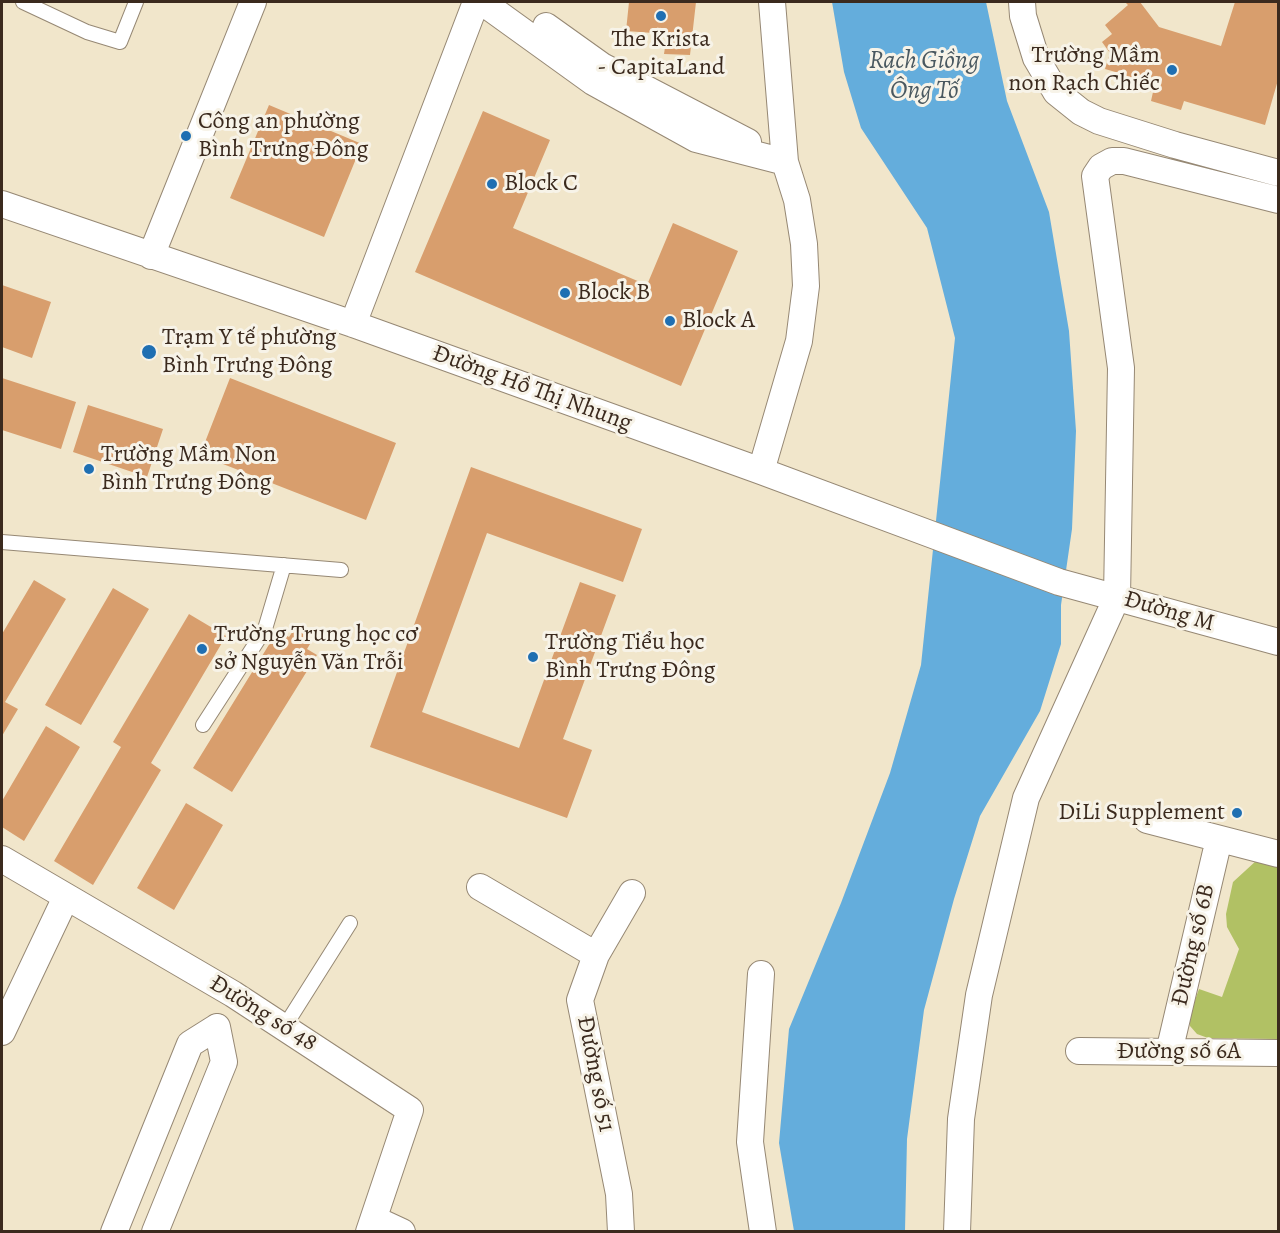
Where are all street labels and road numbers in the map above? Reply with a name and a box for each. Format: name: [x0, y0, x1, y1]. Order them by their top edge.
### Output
street label: Đường Hồ Thị Nhung: [428, 339, 636, 439]
street label: Đường M: [1120, 585, 1218, 639]
street label: Đường số 6B: [1166, 881, 1222, 1009]
street label: Đường số 48: [204, 970, 322, 1058]
street label: Đường số 51: [570, 1014, 620, 1134]
street label: Đường số 6A: [1117, 1038, 1241, 1066]

